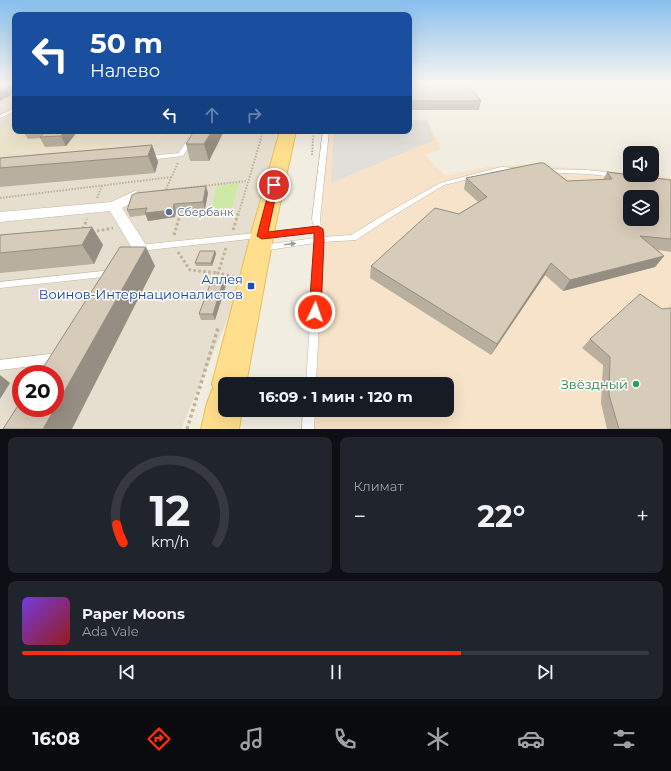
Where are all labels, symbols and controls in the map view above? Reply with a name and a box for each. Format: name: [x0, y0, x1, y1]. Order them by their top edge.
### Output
text: 50 m: [90, 26, 163, 60]
icon: left: [24, 28, 76, 80]
text: Налево: [90, 60, 160, 82]
icon: left: [159, 104, 181, 126]
icon: ahead: [201, 104, 223, 126]
icon: right: [243, 104, 265, 126]
map controls: [623, 146, 659, 226]
button: sound: [623, 146, 659, 182]
pin: [257, 168, 291, 202]
icon: arrive: [263, 174, 285, 196]
button: layers: [623, 190, 659, 226]
place label: Сбербанк: [177, 205, 234, 219]
marker: Сбербанк: [164, 207, 174, 217]
one-way arrow: [283, 241, 296, 247]
place label: Аллея Воинов-Интернационалистов: [39, 271, 243, 302]
marker: Аллея Воинов-Интернационалистов: [246, 281, 256, 291]
position arrow: [294, 291, 336, 333]
speed limit sign: 20: [12, 365, 64, 417]
place label: Звёздный: [561, 376, 628, 392]
marker: Звёздный: [631, 379, 641, 389]
text: 16:09 · 1 мин · 120 m: [259, 387, 413, 406]
text: Климат: [354, 478, 404, 494]
text: 12: [149, 486, 190, 536]
text: 22°: [477, 498, 525, 535]
text: −: [354, 503, 366, 530]
text: +: [636, 503, 649, 530]
text: km/h: [151, 533, 189, 551]
text: Paper Moons: [82, 604, 185, 623]
text: Ada Vale: [82, 623, 139, 639]
icon: previous: [116, 661, 138, 683]
icon: pause: [325, 661, 347, 683]
icon: next: [534, 661, 556, 683]
icon: directions: [145, 725, 173, 753]
icon: music: [238, 725, 266, 753]
icon: phone: [331, 725, 359, 753]
icon: climate: [424, 725, 452, 753]
icon: car: [517, 725, 545, 753]
icon: filters: [610, 725, 638, 753]
text: 16:08: [33, 728, 80, 750]

